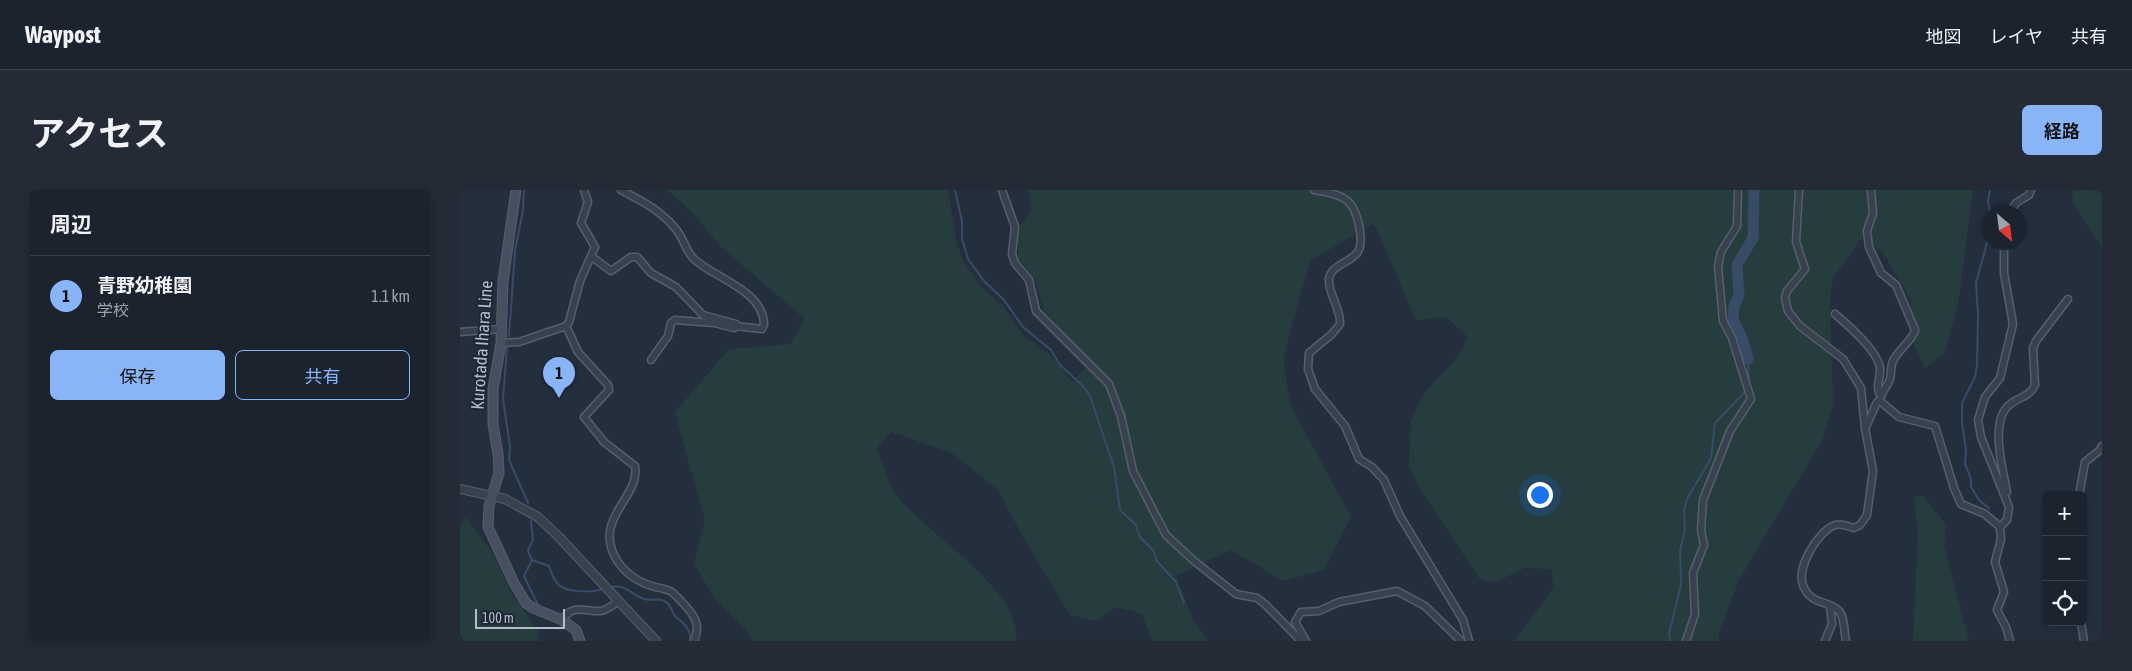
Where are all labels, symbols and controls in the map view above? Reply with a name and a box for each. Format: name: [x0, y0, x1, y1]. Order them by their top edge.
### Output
text: Waypost: [25, 21, 101, 48]
text: 地図: [1926, 26, 1962, 47]
text: レイヤ: [1990, 26, 2043, 47]
text: 共有: [2071, 26, 2107, 47]
button: 経路: [2022, 105, 2102, 155]
text: アクセス: [30, 113, 168, 153]
north arrow: [1982, 205, 2027, 250]
text: 周辺: [50, 212, 92, 236]
text: 青野幼稚園: [97, 274, 192, 296]
street label: Kurotada Ihara Line: [467, 280, 496, 410]
text: 1: [62, 287, 70, 305]
text: 1.1 km: [371, 287, 410, 305]
text: 学校: [97, 301, 129, 319]
button: 保存: [50, 350, 225, 400]
button: 共有: [235, 350, 410, 400]
pin: 1: [543, 357, 575, 398]
your location: [1527, 482, 1553, 508]
map controls: [2042, 491, 2087, 626]
button: +: [2042, 491, 2087, 536]
button: −: [2042, 536, 2087, 581]
button: locate: [2042, 581, 2087, 626]
scale bar: [475, 606, 565, 629]
text: 100 m: [482, 610, 514, 626]

